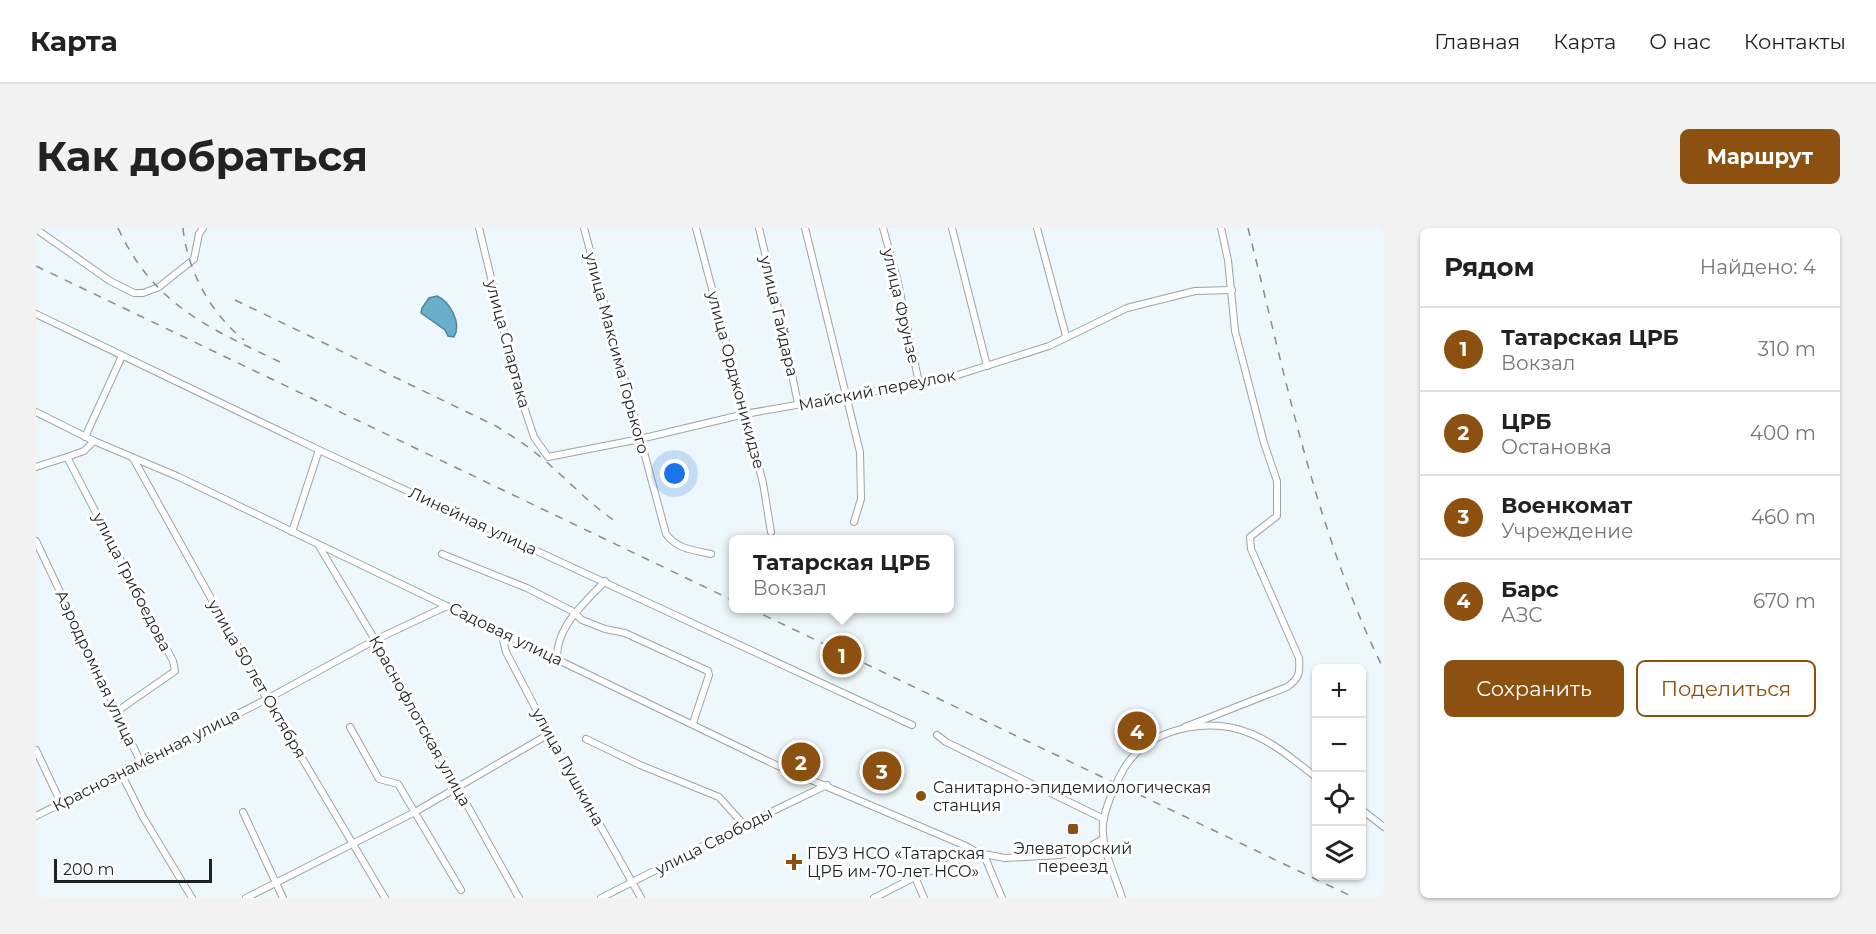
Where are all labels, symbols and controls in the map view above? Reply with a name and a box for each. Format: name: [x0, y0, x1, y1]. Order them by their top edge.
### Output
text: Карта: [30, 24, 118, 58]
text: Главная: [1434, 29, 1520, 54]
text: Карта: [1553, 29, 1616, 54]
text: О нас: [1649, 29, 1711, 54]
text: Контакты: [1744, 29, 1846, 54]
button: Маршрут: [1680, 129, 1840, 184]
text: Как добраться: [36, 130, 368, 182]
street label: улица Фрунзе: [878, 246, 923, 365]
street label: улица Максима Горького: [581, 249, 653, 456]
text: Рядом: [1444, 251, 1535, 283]
street label: улица Гайдара: [756, 253, 802, 378]
text: Найдено: 4: [1700, 255, 1816, 279]
street label: улица Спартака: [482, 277, 534, 410]
street label: улица Орджоникидзе: [703, 288, 769, 471]
text: Татарская ЦРБ: [1501, 324, 1679, 351]
text: 1: [1460, 337, 1467, 361]
text: 310 m: [1758, 337, 1816, 361]
text: Вокзал: [1501, 351, 1575, 375]
street label: Майский переулок: [797, 365, 958, 415]
text: ЦРБ: [1501, 408, 1551, 435]
text: 2: [1458, 421, 1469, 445]
text: 400 m: [1750, 421, 1816, 445]
text: Остановка: [1501, 435, 1612, 459]
your location: [660, 459, 689, 488]
street label: Линейная улица: [406, 483, 540, 559]
text: Военкомат: [1501, 492, 1632, 519]
text: 3: [1458, 505, 1469, 529]
text: 460 m: [1751, 505, 1816, 529]
street label: улица Грибоедова: [88, 508, 175, 655]
text: Учреждение: [1501, 519, 1633, 543]
popup: [729, 535, 954, 613]
text: Татарская ЦРБ: [753, 549, 930, 576]
text: Вокзал: [753, 576, 827, 600]
text: Барс: [1501, 576, 1559, 603]
street label: Аэродромная улица: [51, 587, 141, 749]
text: 4: [1457, 589, 1470, 613]
text: 670 m: [1753, 589, 1816, 613]
street label: улица 50 лет Октября: [203, 595, 310, 762]
street label: Садовая улица: [446, 598, 566, 670]
text: АЗС: [1501, 603, 1543, 627]
street label: Краснофлотская улица: [365, 632, 475, 810]
pin: 1: [822, 632, 862, 678]
button: Сохранить: [1444, 660, 1624, 717]
button: Поделиться: [1636, 660, 1816, 717]
map controls: [1312, 664, 1366, 880]
button: +: [1312, 664, 1366, 718]
street label: Краснознамённая улица: [49, 704, 243, 816]
street label: улица Пушкина: [527, 704, 608, 829]
pin: 4: [1118, 708, 1156, 754]
button: −: [1312, 718, 1366, 772]
pin: 2: [782, 740, 820, 784]
pin: 3: [862, 748, 902, 794]
button: locate: [1312, 772, 1366, 826]
place label: Санитарно-эпидемиологическая станция: [933, 778, 1211, 815]
marker: Санитарно-эпидемиологическая станция: [914, 789, 928, 803]
street label: улица Свободы: [651, 803, 776, 879]
marker: Элеваторский переезд: [1066, 822, 1080, 836]
button: layers: [1312, 826, 1366, 880]
place label: Элеваторский переезд: [1014, 839, 1132, 876]
place label: ГБУЗ НСО «Татарская ЦРБ им-70-лет НСО»: [807, 844, 985, 881]
marker: ГБУЗ НСО «Татарская ЦРБ им-70-лет НСО»: [785, 853, 803, 871]
scale bar: [54, 856, 212, 884]
text: 200 m: [63, 860, 114, 879]

